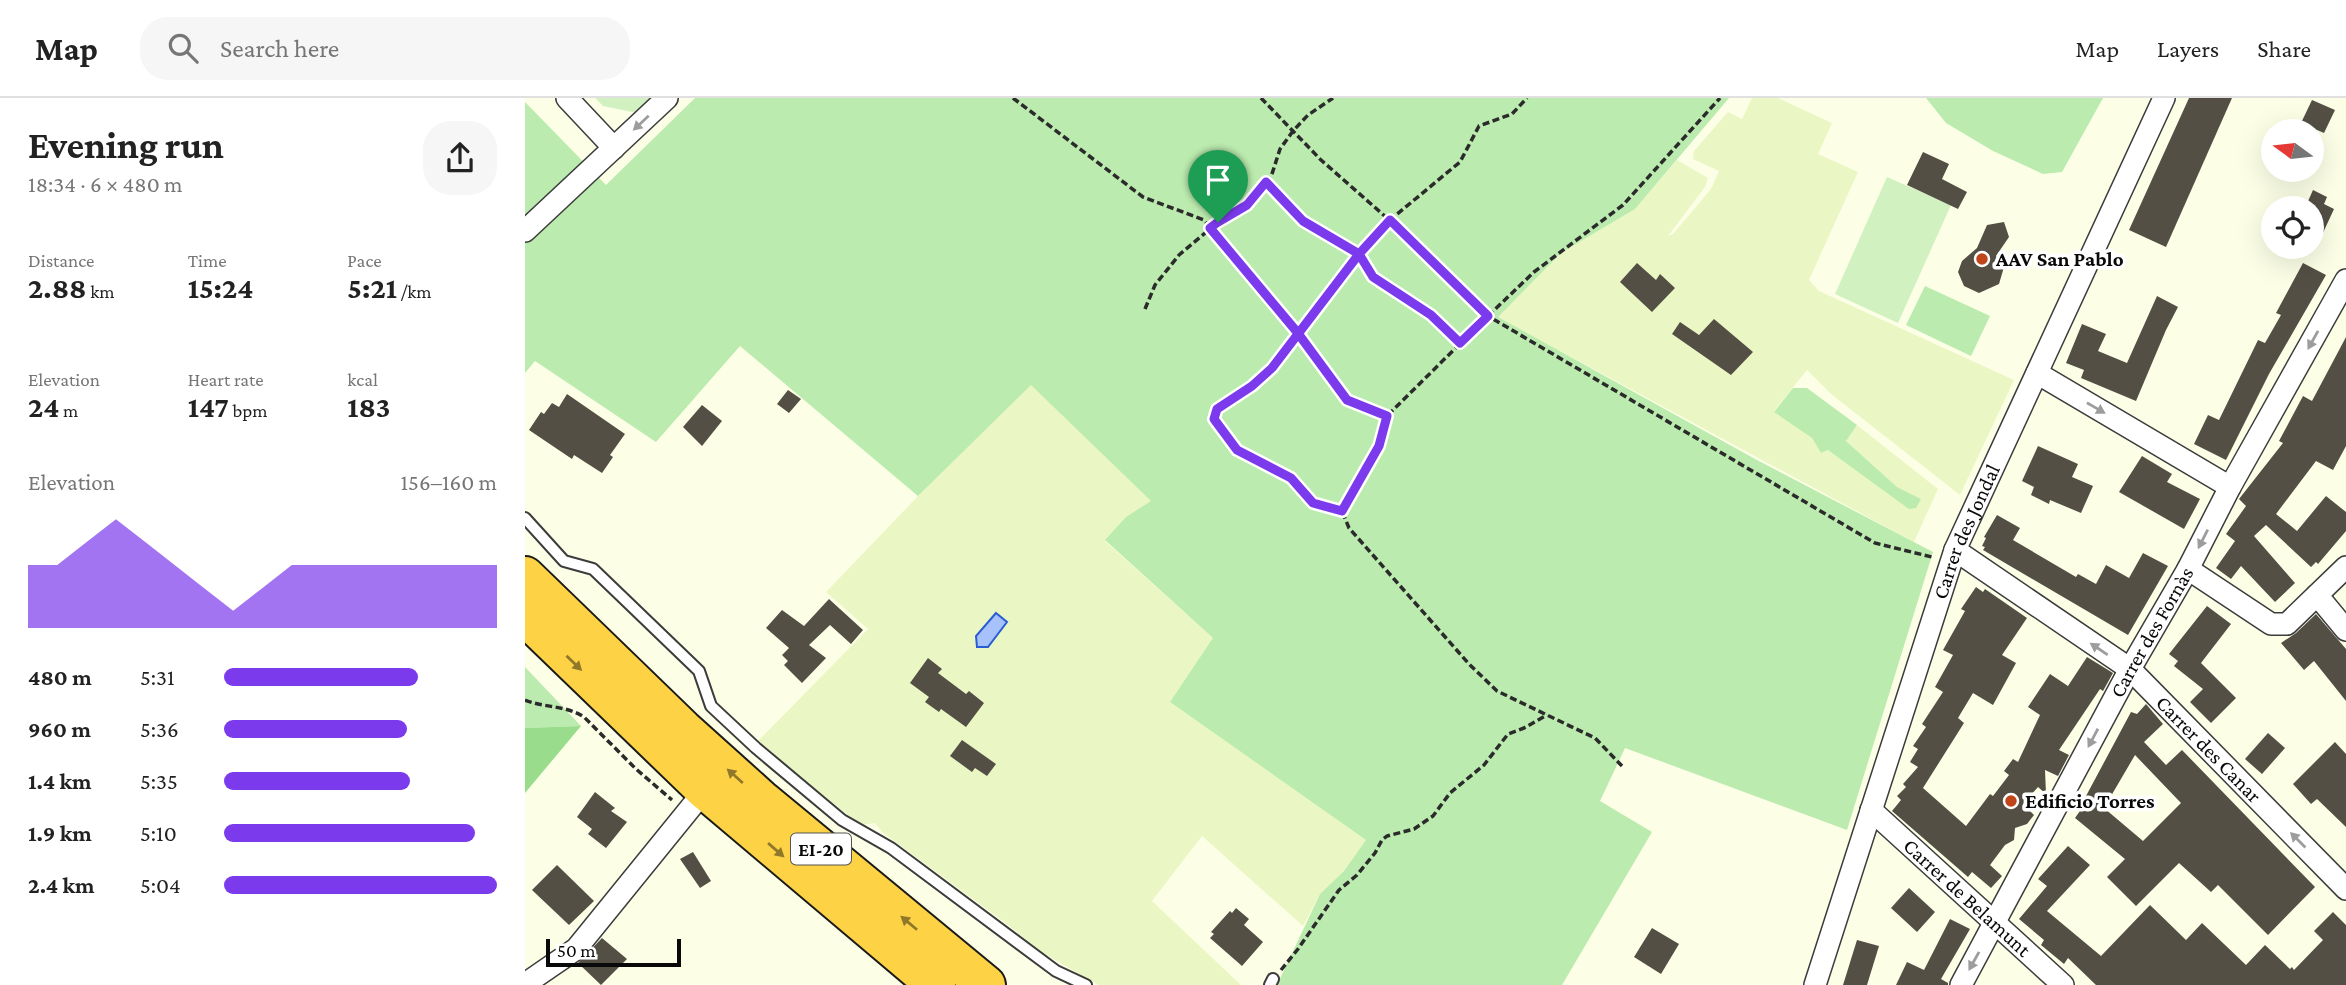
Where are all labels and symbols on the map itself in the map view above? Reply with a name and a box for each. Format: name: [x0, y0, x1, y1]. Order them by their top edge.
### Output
one-way arrow: [633, 114, 650, 130]
north arrow: [2261, 119, 2324, 182]
pin: [1188, 150, 1248, 222]
place label: AAV San Pablo: [1995, 247, 2124, 271]
marker: AAV San Pablo: [1974, 251, 1990, 267]
one-way arrow: [2307, 330, 2319, 350]
one-way arrow: [2087, 402, 2106, 414]
street label: Carrer des Jondal: [1928, 461, 2005, 602]
one-way arrow: [2197, 529, 2209, 549]
street label: Carrer des Fornàs: [2105, 563, 2199, 702]
one-way arrow: [2090, 642, 2108, 656]
one-way arrow: [565, 655, 582, 671]
street label: Carrer des Canar: [2151, 691, 2267, 808]
one-way arrow: [2087, 728, 2099, 748]
one-way arrow: [727, 769, 744, 784]
place label: Edificio Torres: [2025, 789, 2155, 813]
marker: Edificio Torres: [2003, 793, 2019, 809]
one-way arrow: [2290, 832, 2306, 848]
road number: EI-20: [791, 834, 851, 864]
street label: Carrer de Belamunt: [1899, 834, 2036, 962]
one-way arrow: [767, 842, 784, 858]
one-way arrow: [901, 915, 919, 930]
scale bar: [546, 936, 681, 968]
one-way arrow: [1969, 951, 1981, 971]

